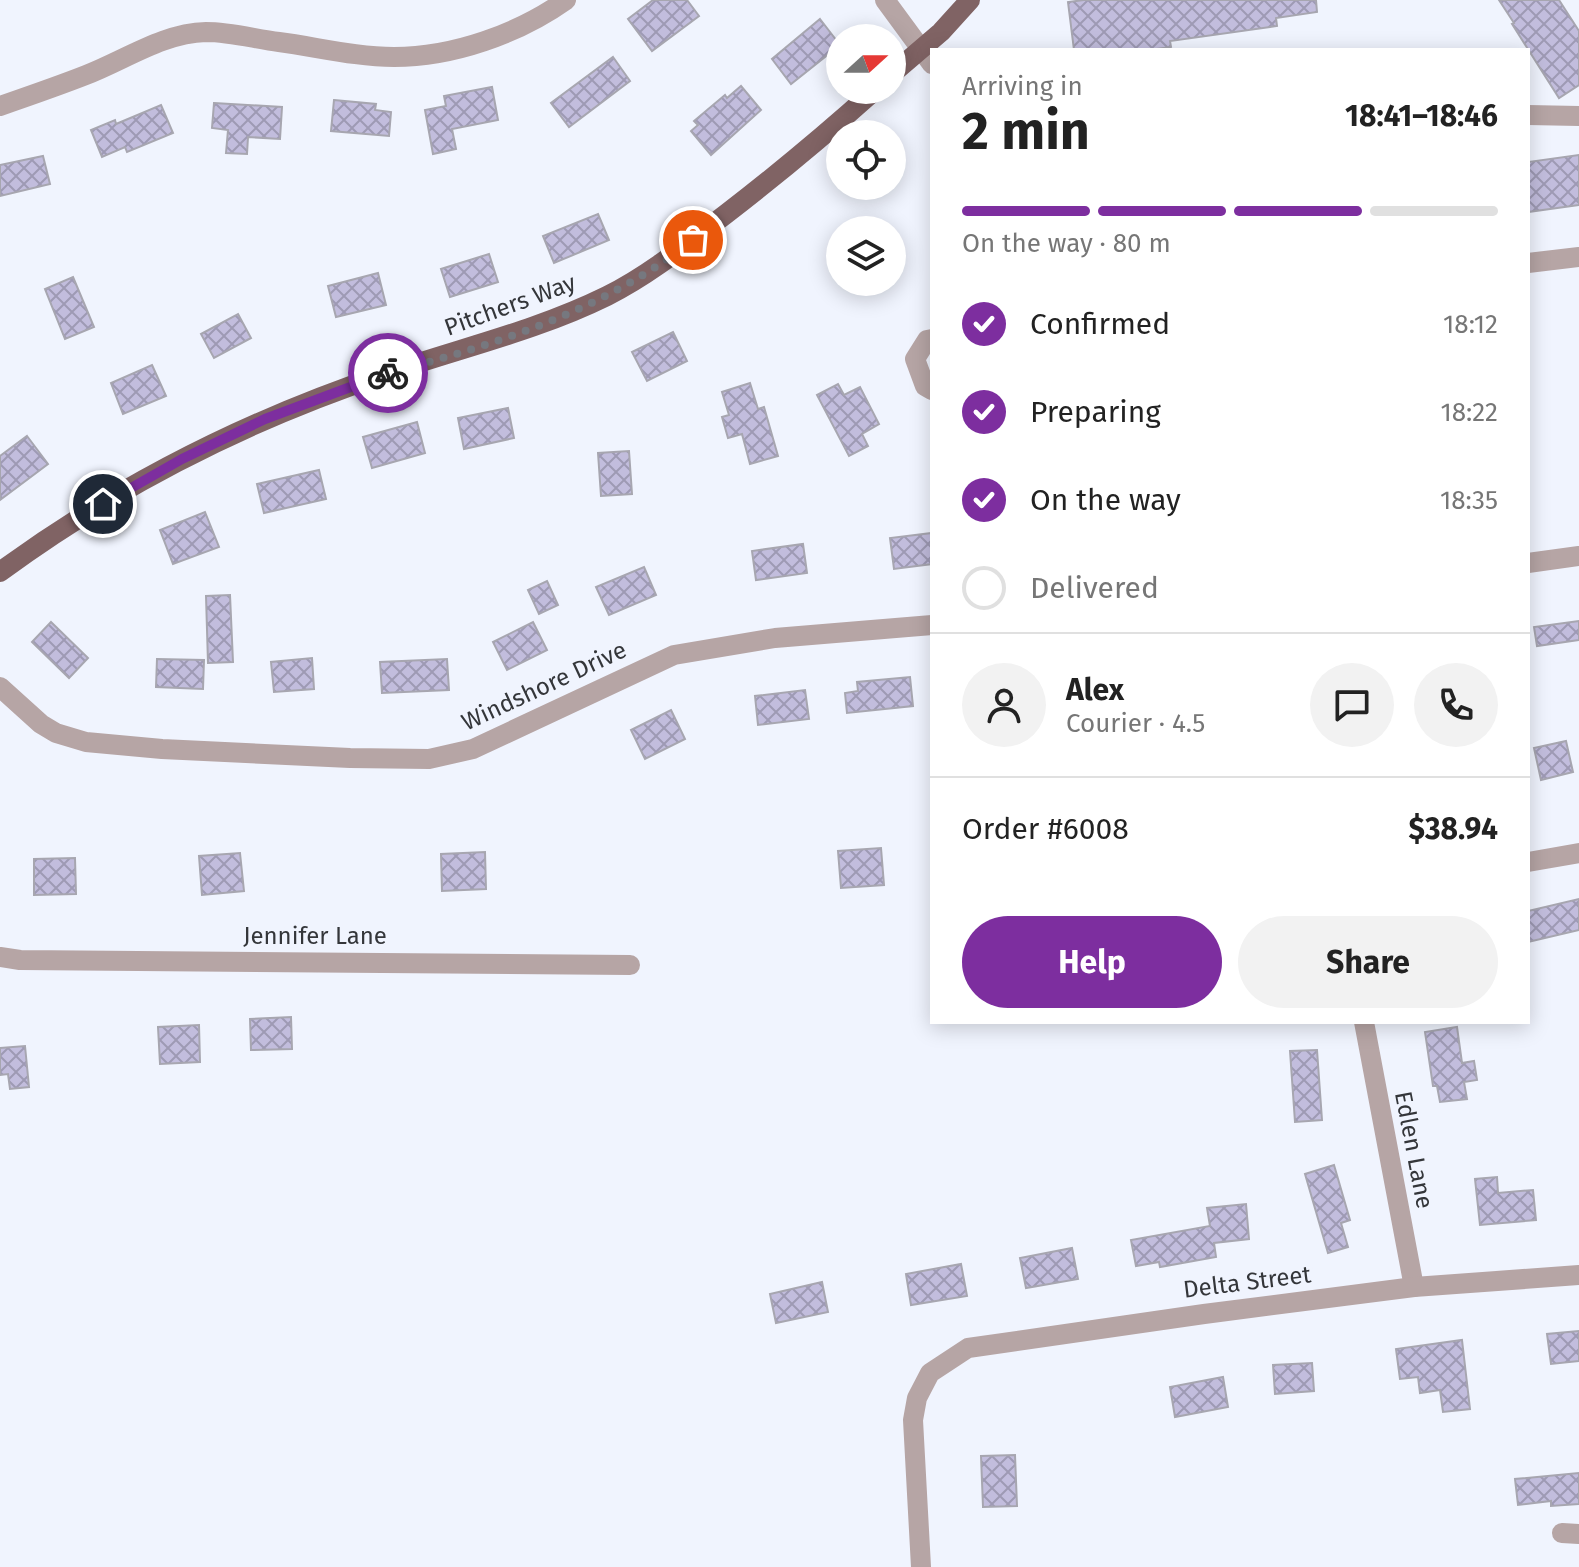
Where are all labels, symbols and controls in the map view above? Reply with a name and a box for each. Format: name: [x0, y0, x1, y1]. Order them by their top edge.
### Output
north arrow: [826, 24, 906, 104]
map controls: [826, 24, 906, 296]
text: Arriving in: [962, 71, 1083, 102]
text: 18:41–18:46: [1345, 98, 1498, 134]
text: 2 min: [962, 100, 1090, 163]
button: locate: [826, 120, 906, 200]
pin: [659, 206, 727, 274]
button: layers: [826, 216, 906, 296]
icon: bag: [671, 218, 715, 262]
text: On the way · 80 m: [962, 228, 1171, 259]
street label: Pitchers Way: [441, 268, 580, 342]
icon: check: [962, 302, 1006, 346]
text: Confirmed: [1030, 306, 1170, 342]
text: 18:12: [1443, 309, 1498, 340]
courier: [348, 333, 428, 413]
icon: bike: [366, 351, 410, 395]
icon: check: [962, 390, 1006, 434]
text: Preparing: [1030, 394, 1161, 430]
text: 18:22: [1440, 397, 1498, 428]
pin: [69, 470, 137, 538]
icon: check: [962, 478, 1006, 522]
icon: home: [81, 482, 125, 526]
text: On the way: [1030, 482, 1181, 518]
text: 18:35: [1440, 485, 1498, 516]
text: Delivered: [1030, 570, 1159, 606]
street label: Windshore Drive: [457, 636, 631, 736]
button: person: [962, 663, 1046, 747]
button: chat: [1310, 663, 1394, 747]
button: phone: [1414, 663, 1498, 747]
text: Alex: [1066, 672, 1124, 708]
text: Courier · 4.5: [1066, 708, 1205, 739]
text: Order #6008: [962, 811, 1129, 847]
text: $38.94: [1409, 811, 1498, 847]
button: Help: [962, 916, 1222, 1008]
button: Share: [1238, 916, 1498, 1008]
street label: Jennifer Lane: [243, 922, 387, 950]
street label: Edlen Lane: [1389, 1089, 1439, 1211]
street label: Delta Street: [1181, 1260, 1313, 1304]

